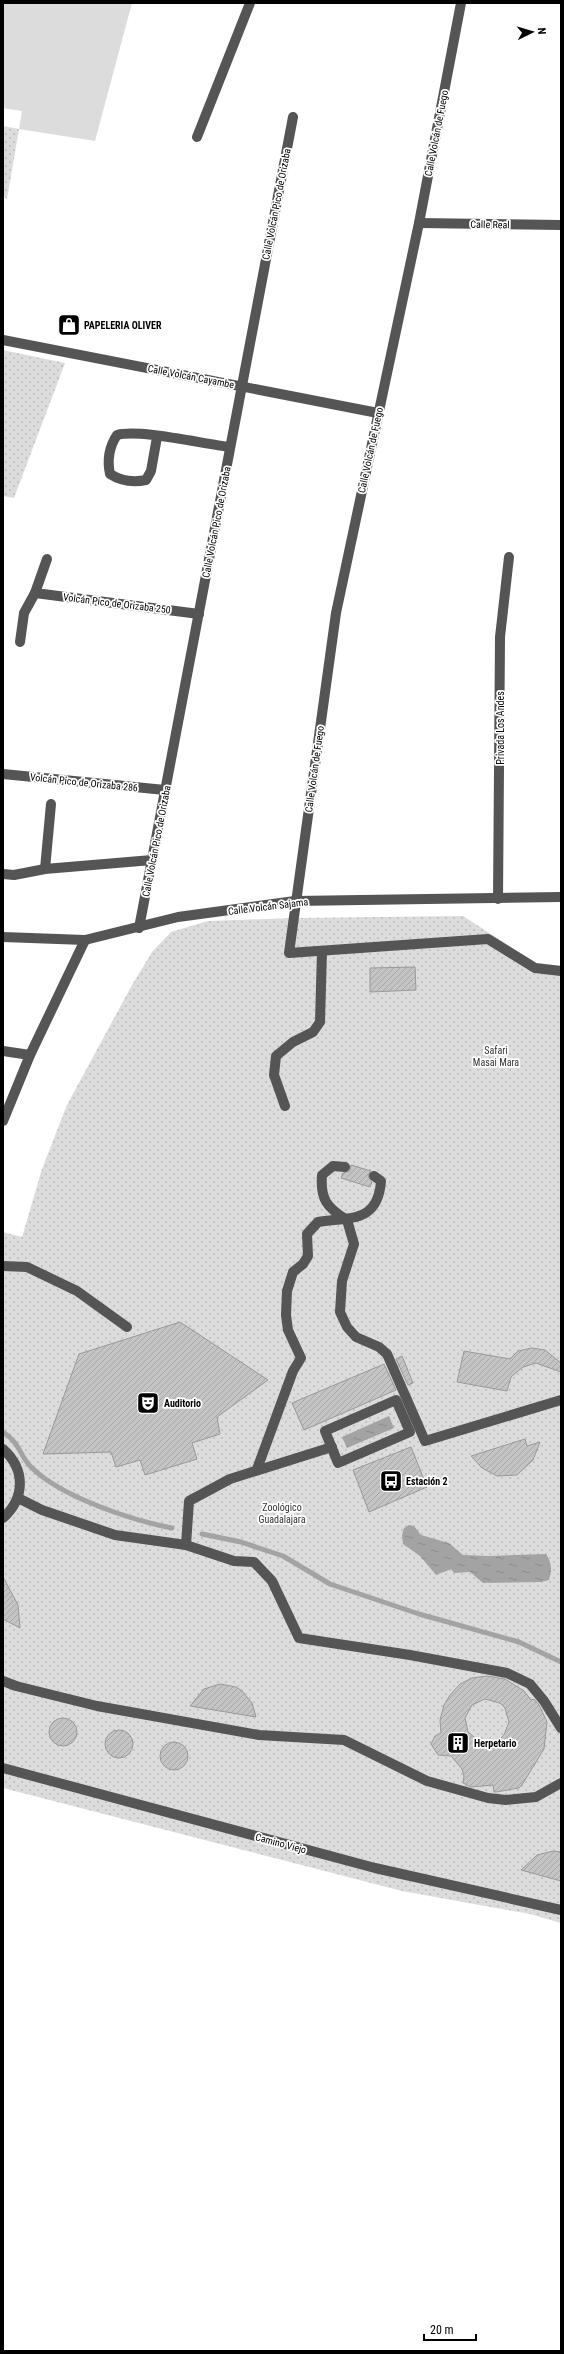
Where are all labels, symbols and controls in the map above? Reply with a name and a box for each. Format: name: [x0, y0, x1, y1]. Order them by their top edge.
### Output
north arrow: [512, 12, 552, 52]
text: N: [535, 27, 548, 35]
street label: Calle Volcán de Fuego: [423, 89, 450, 177]
street label: Calle Volcán Pico de Orizaba: [260, 147, 293, 261]
street label: Calle Real: [470, 219, 510, 230]
shop icon: PAPELERIA OLIVER: [56, 312, 82, 338]
place label: PAPELERIA OLIVER: [84, 320, 162, 331]
street label: Calle Volcán Cayambe: [147, 363, 235, 390]
street label: Calle Volcán de Fuego: [356, 406, 385, 494]
street label: Calle Volcán Pico de Orizaba: [200, 465, 233, 579]
street label: Volcán Pico de Orizaba 250: [63, 591, 171, 616]
street label: Privada Los Andes: [495, 691, 506, 765]
street label: Calle Volcán de Fuego: [303, 725, 326, 813]
street label: Volcán Pico de Orizaba 286: [30, 771, 138, 794]
street label: Calle Volcán Pico de Orizaba: [140, 784, 173, 898]
street label: Calle Volcán Sajama: [227, 896, 309, 917]
park label: Safari Masai Mara: [473, 1045, 519, 1068]
theatre icon: Auditorio: [135, 1390, 161, 1416]
place label: Auditorio: [164, 1398, 201, 1409]
bus stop icon: Estación 2: [378, 1468, 404, 1494]
place label: Estación 2: [406, 1476, 448, 1487]
park label: Zoológico Guadalajara: [258, 1502, 306, 1525]
building icon: Herpetario: [445, 1730, 471, 1756]
place label: Herpetario: [474, 1738, 517, 1749]
street label: Camino Viejo: [254, 1831, 308, 1856]
scale bar: [424, 2316, 476, 2342]
text: 20 m: [430, 2323, 454, 2337]

